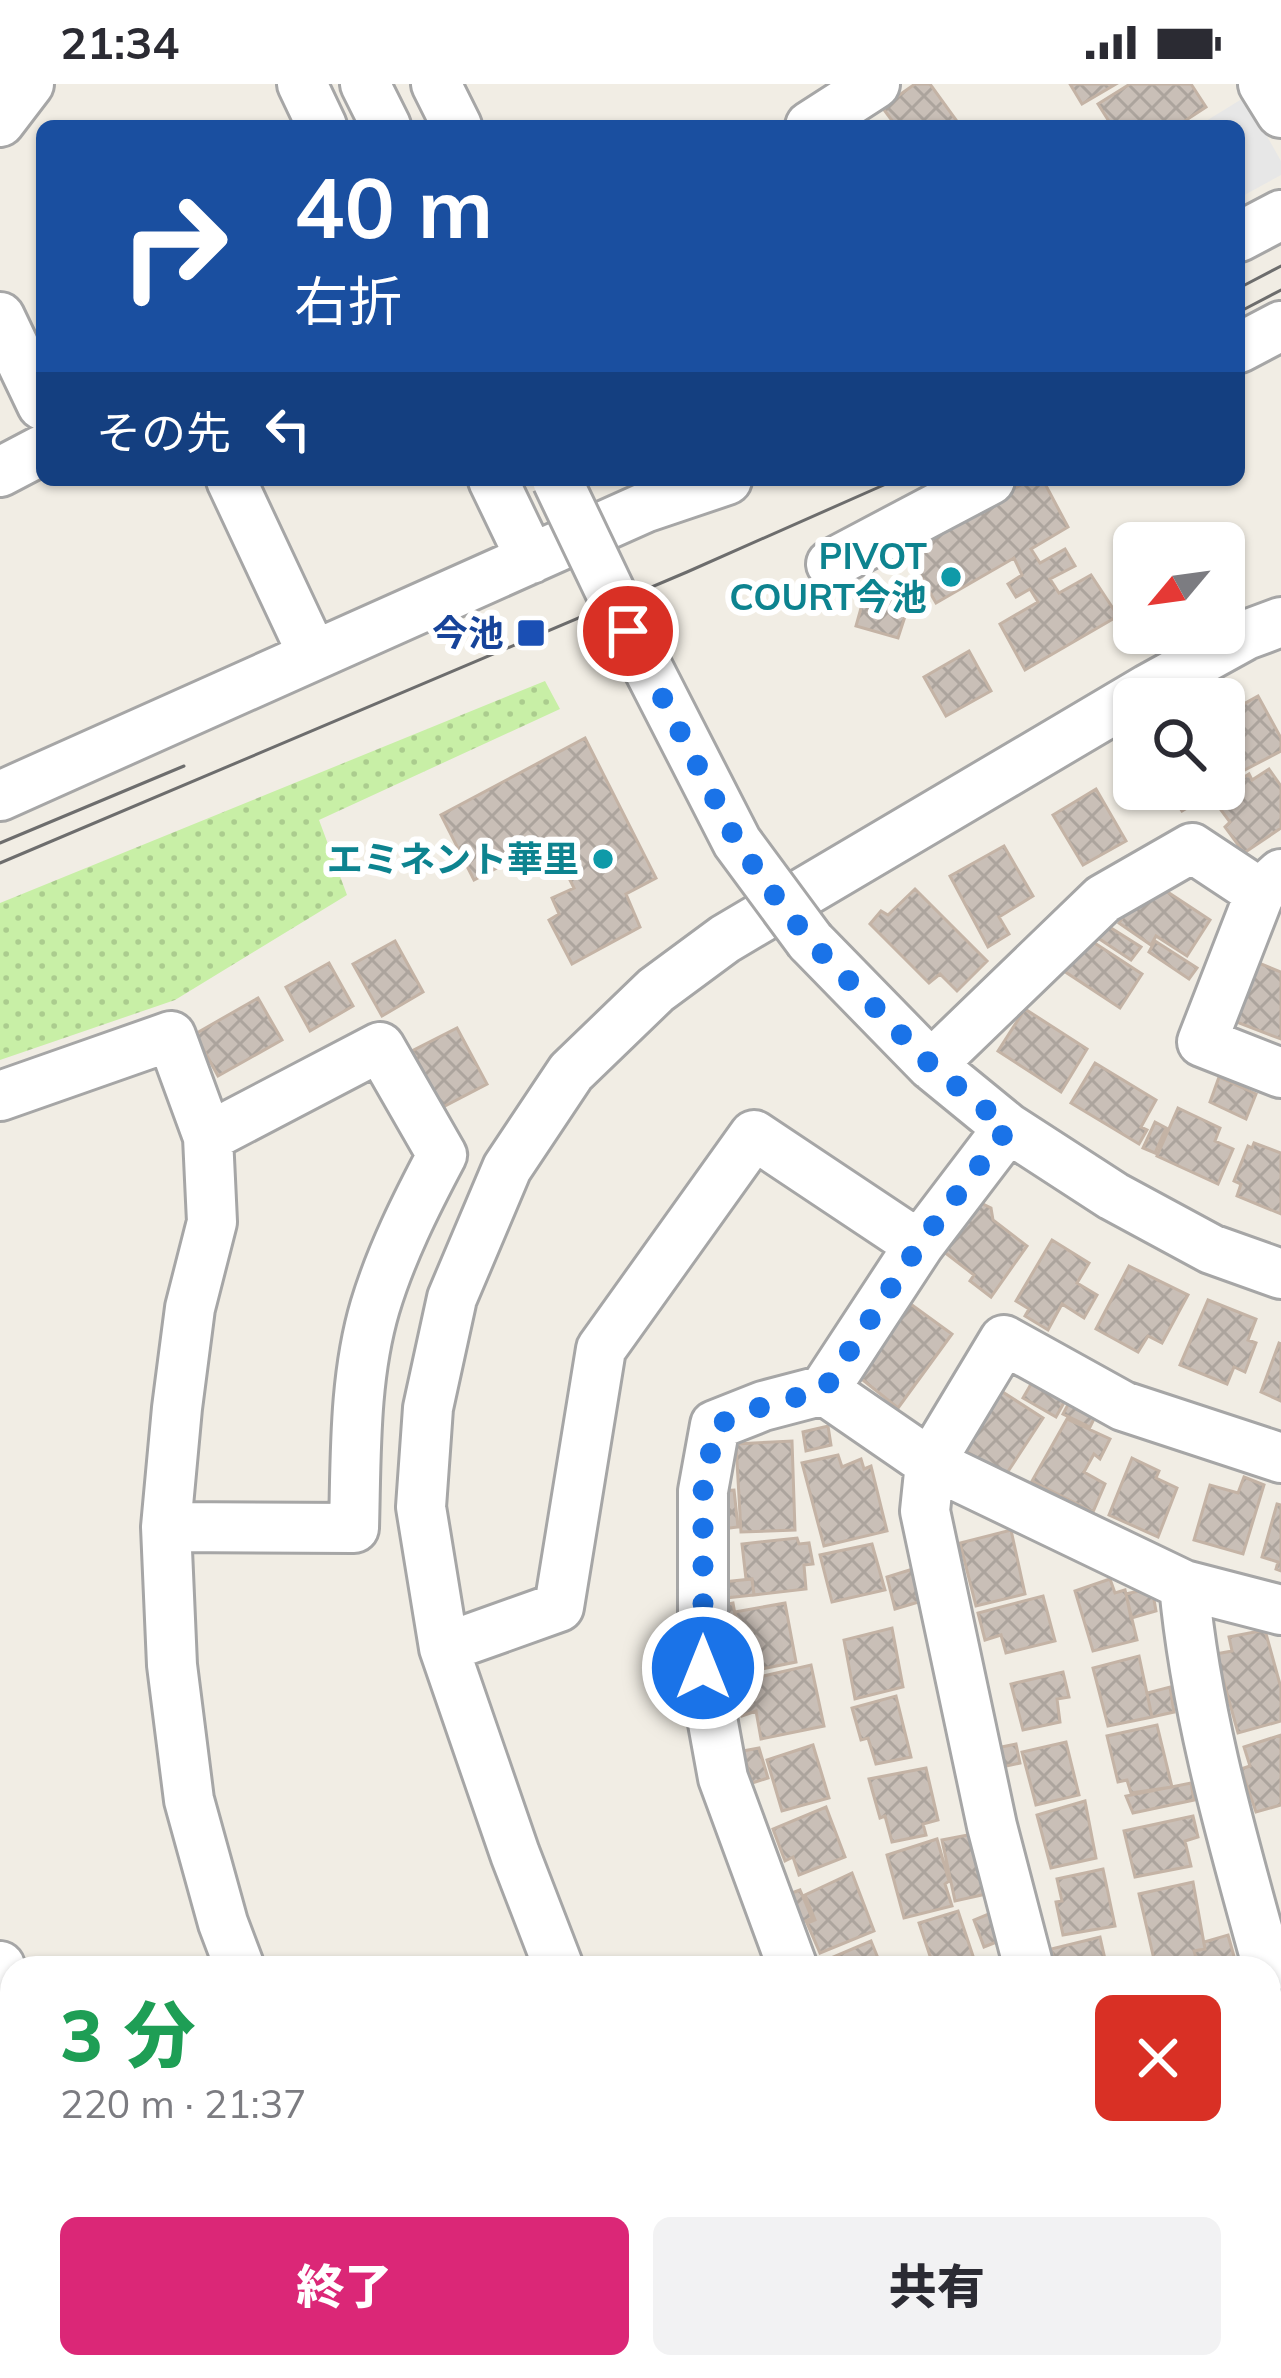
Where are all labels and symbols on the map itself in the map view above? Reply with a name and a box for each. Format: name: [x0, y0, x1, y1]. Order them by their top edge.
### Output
north arrow: [1113, 522, 1245, 654]
place label: PIVOT COURT今池: [729, 533, 927, 619]
marker: PIVOT COURT今池: [938, 564, 964, 590]
pin: [577, 580, 679, 682]
place label: 今池: [432, 610, 504, 655]
marker: 今池: [515, 617, 547, 649]
place label: エミネント華里: [327, 836, 579, 881]
marker: エミネント華里: [590, 846, 616, 872]
position arrow: [640, 1605, 766, 1731]

